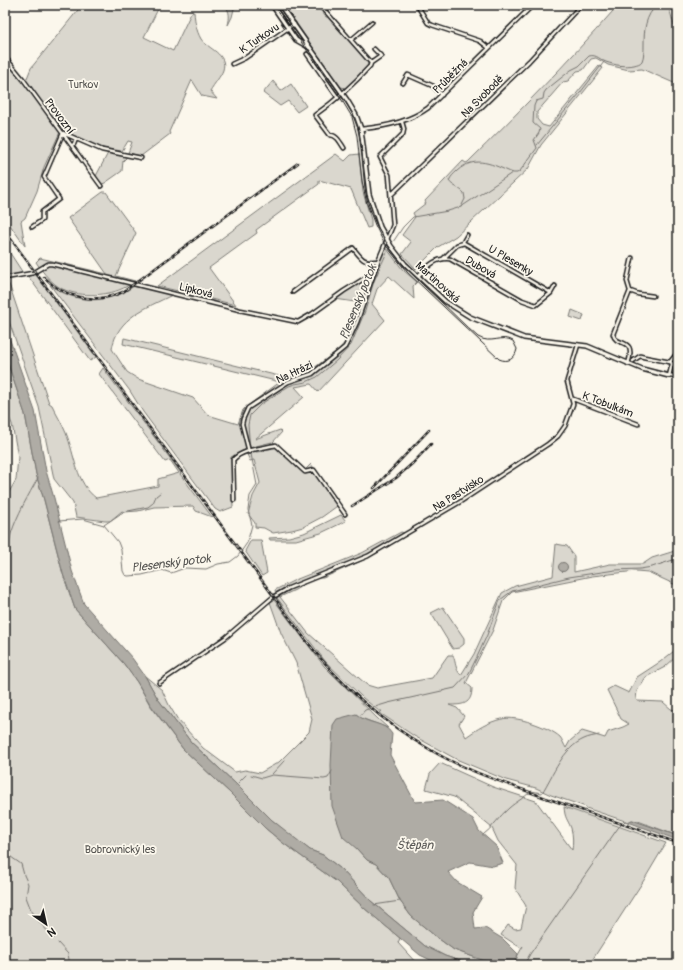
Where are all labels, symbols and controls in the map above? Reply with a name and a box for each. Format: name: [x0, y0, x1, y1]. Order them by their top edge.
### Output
street label: K Turkovu: [237, 20, 282, 56]
street label: Průběžná: [430, 56, 470, 96]
street label: Na Svobodě: [458, 72, 506, 120]
park label: Turkov: [68, 78, 98, 91]
street label: Provozní: [42, 96, 77, 137]
street label: U Plesenky: [486, 242, 536, 279]
street label: Dubová: [463, 253, 499, 281]
street label: Martinovská: [413, 259, 463, 306]
water label: Plesenský potok: [337, 262, 381, 342]
street label: Lipková: [178, 280, 214, 301]
street label: Na Hrázi: [274, 358, 315, 387]
street label: K Tobulkám: [580, 389, 635, 420]
street label: Na Pastvisko: [430, 473, 486, 514]
water label: Plesenský potok: [131, 551, 212, 576]
water label: Štěpán: [397, 837, 434, 853]
park label: Bobrovnický les: [85, 843, 155, 856]
north arrow: [26, 904, 66, 944]
text: N: [44, 924, 58, 940]

